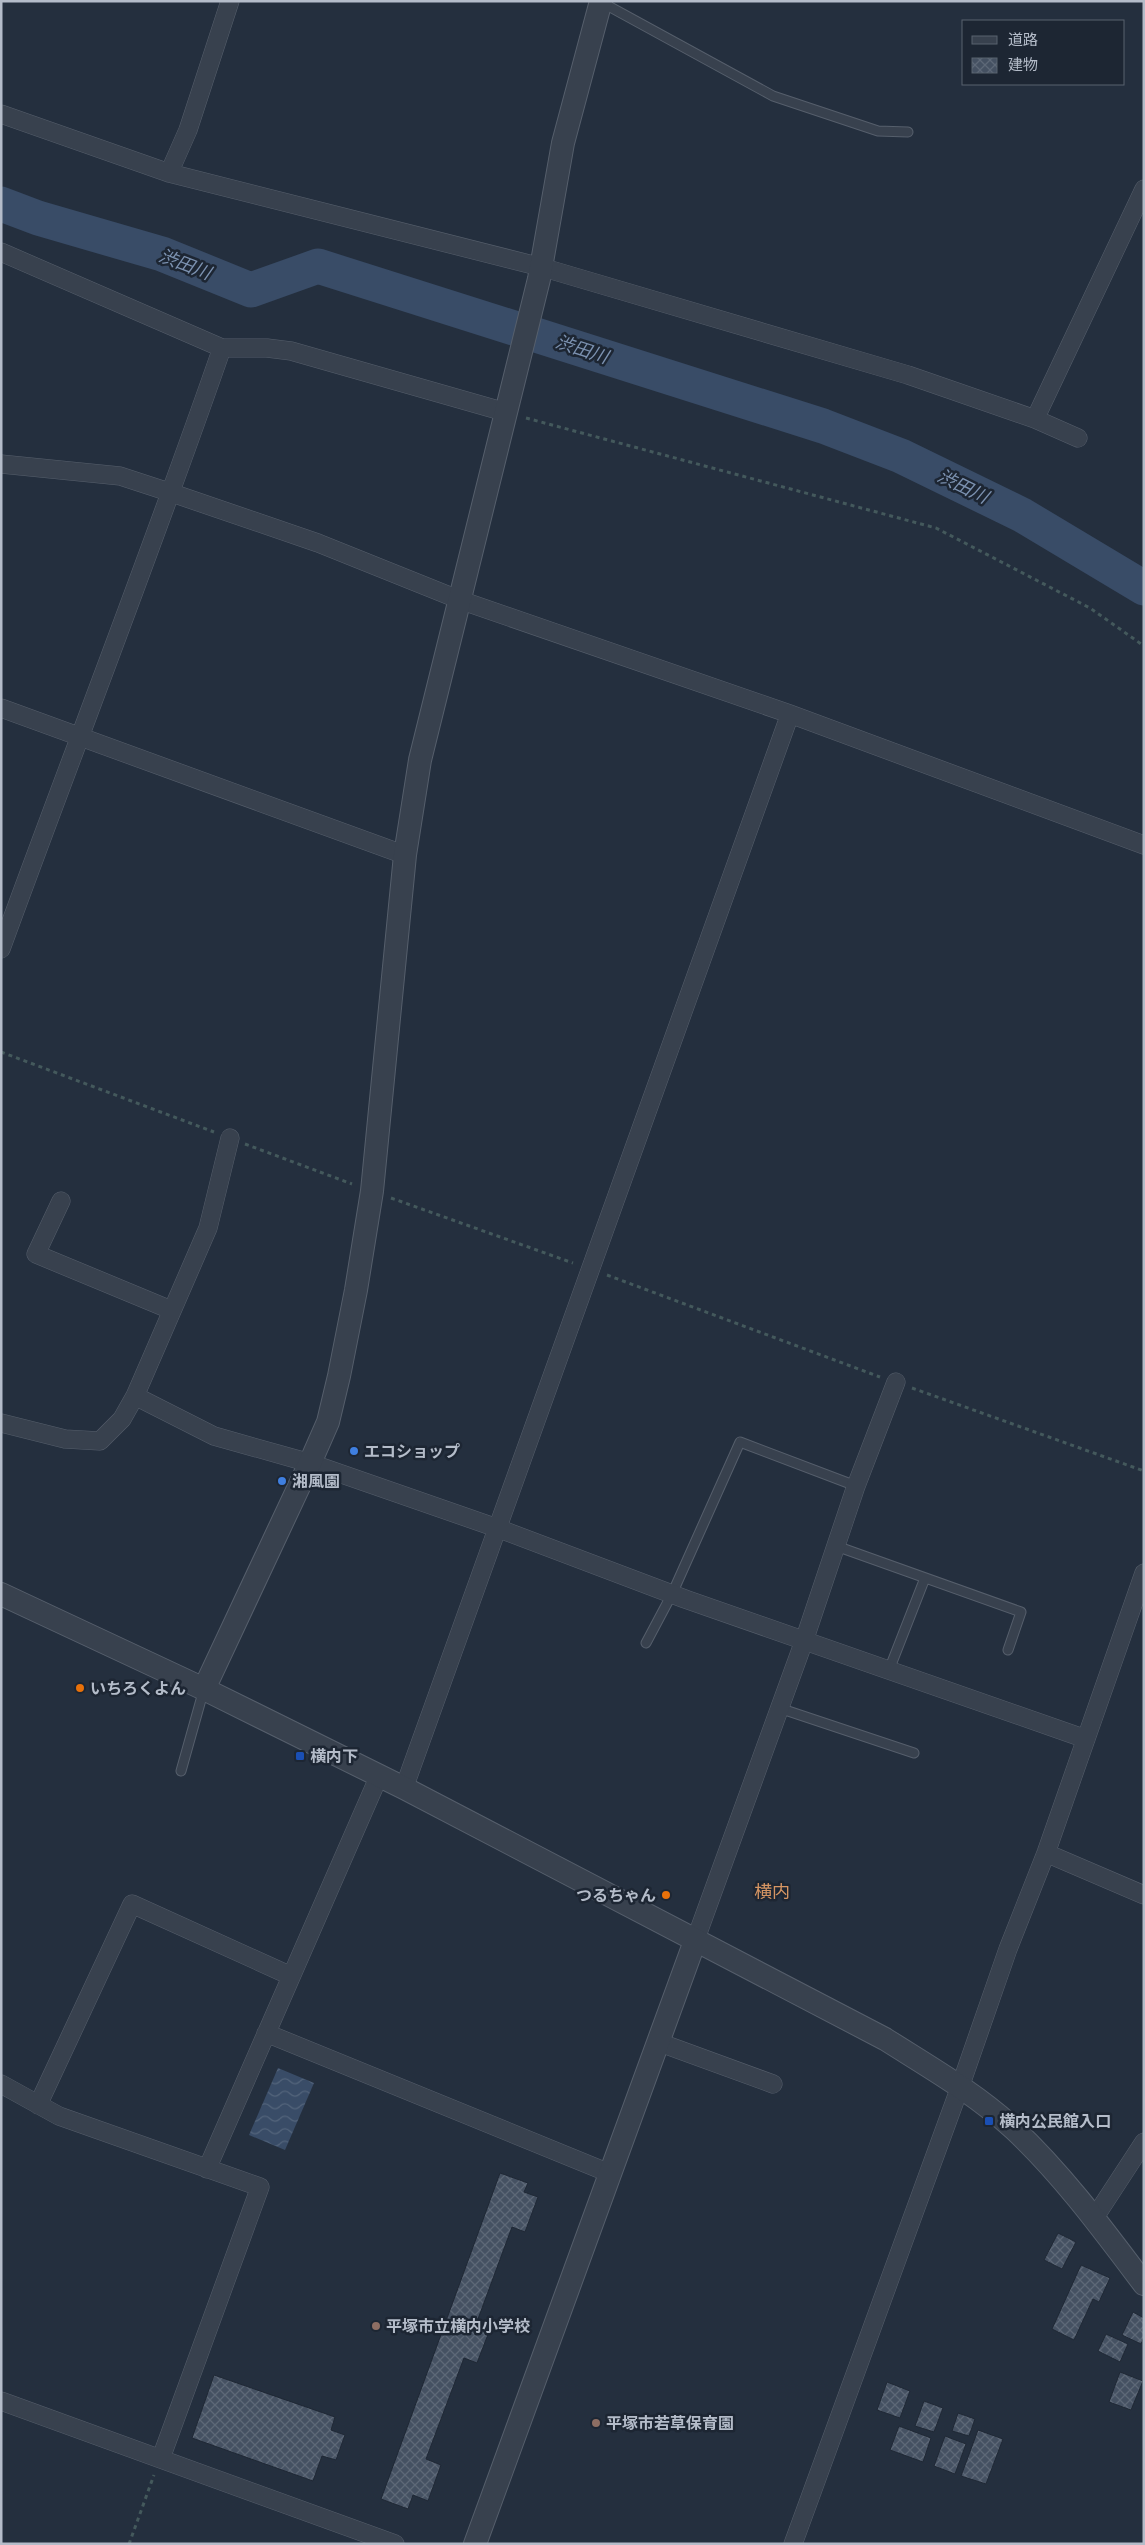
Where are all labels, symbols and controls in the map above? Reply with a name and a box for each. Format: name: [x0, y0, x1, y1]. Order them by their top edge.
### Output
legend: [962, 20, 1125, 85]
text: 道路: [1008, 30, 1038, 49]
text: 建物: [1008, 55, 1038, 74]
water label: 渋田川: [156, 244, 216, 285]
water label: 渋田川: [553, 330, 613, 369]
water label: 渋田川: [934, 464, 994, 509]
place label: エコショップ: [364, 1441, 460, 1461]
marker: エコショップ: [348, 1445, 360, 1457]
place label: 湘風園: [292, 1471, 340, 1491]
marker: 湘風園: [276, 1475, 288, 1487]
place label: いちろくよん: [90, 1678, 186, 1698]
marker: いちろくよん: [74, 1682, 86, 1694]
place label: 横内下: [310, 1746, 358, 1766]
marker: 横内下: [294, 1750, 306, 1762]
district label: 横内: [754, 1880, 790, 1903]
place label: つるちゃん: [576, 1885, 656, 1905]
marker: つるちゃん: [660, 1889, 672, 1901]
place label: 横内公民館入口: [999, 2111, 1111, 2131]
marker: 横内公民館入口: [983, 2115, 995, 2127]
place label: 平塚市立横内小学校: [386, 2316, 530, 2336]
marker: 平塚市立横内小学校: [370, 2320, 382, 2332]
place label: 平塚市若草保育園: [606, 2413, 734, 2433]
marker: 平塚市若草保育園: [590, 2417, 602, 2429]

